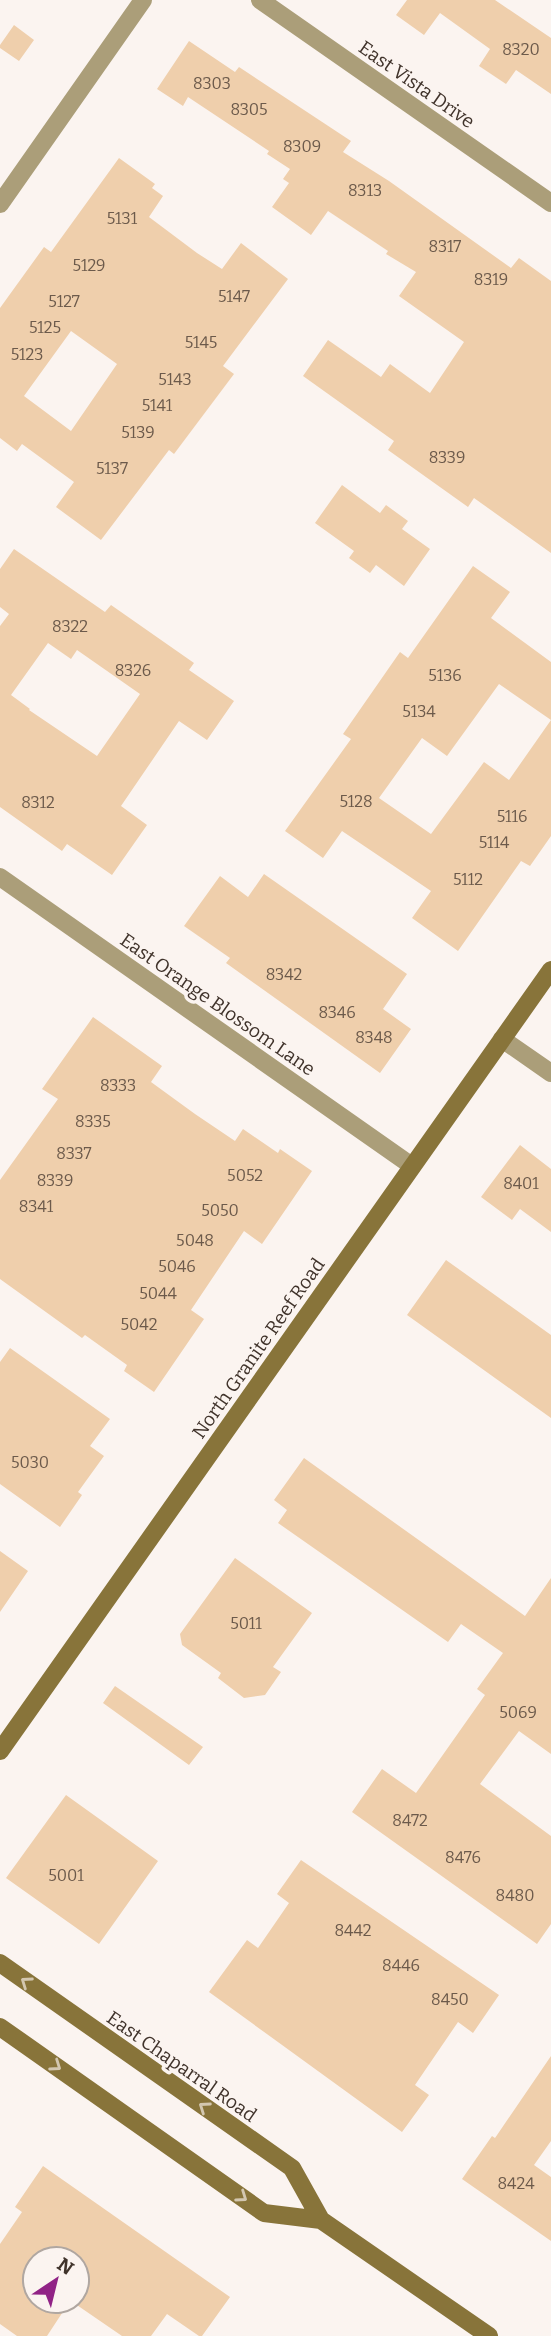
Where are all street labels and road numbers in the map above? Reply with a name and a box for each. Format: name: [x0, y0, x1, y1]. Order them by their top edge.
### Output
street label: East Vista Drive: [354, 36, 479, 133]
street label: East Orange Blossom Lane: [116, 928, 320, 1081]
street label: North Granite Reef Road: [187, 1254, 330, 1443]
street label: East Chaparral Road: [102, 2006, 261, 2127]

